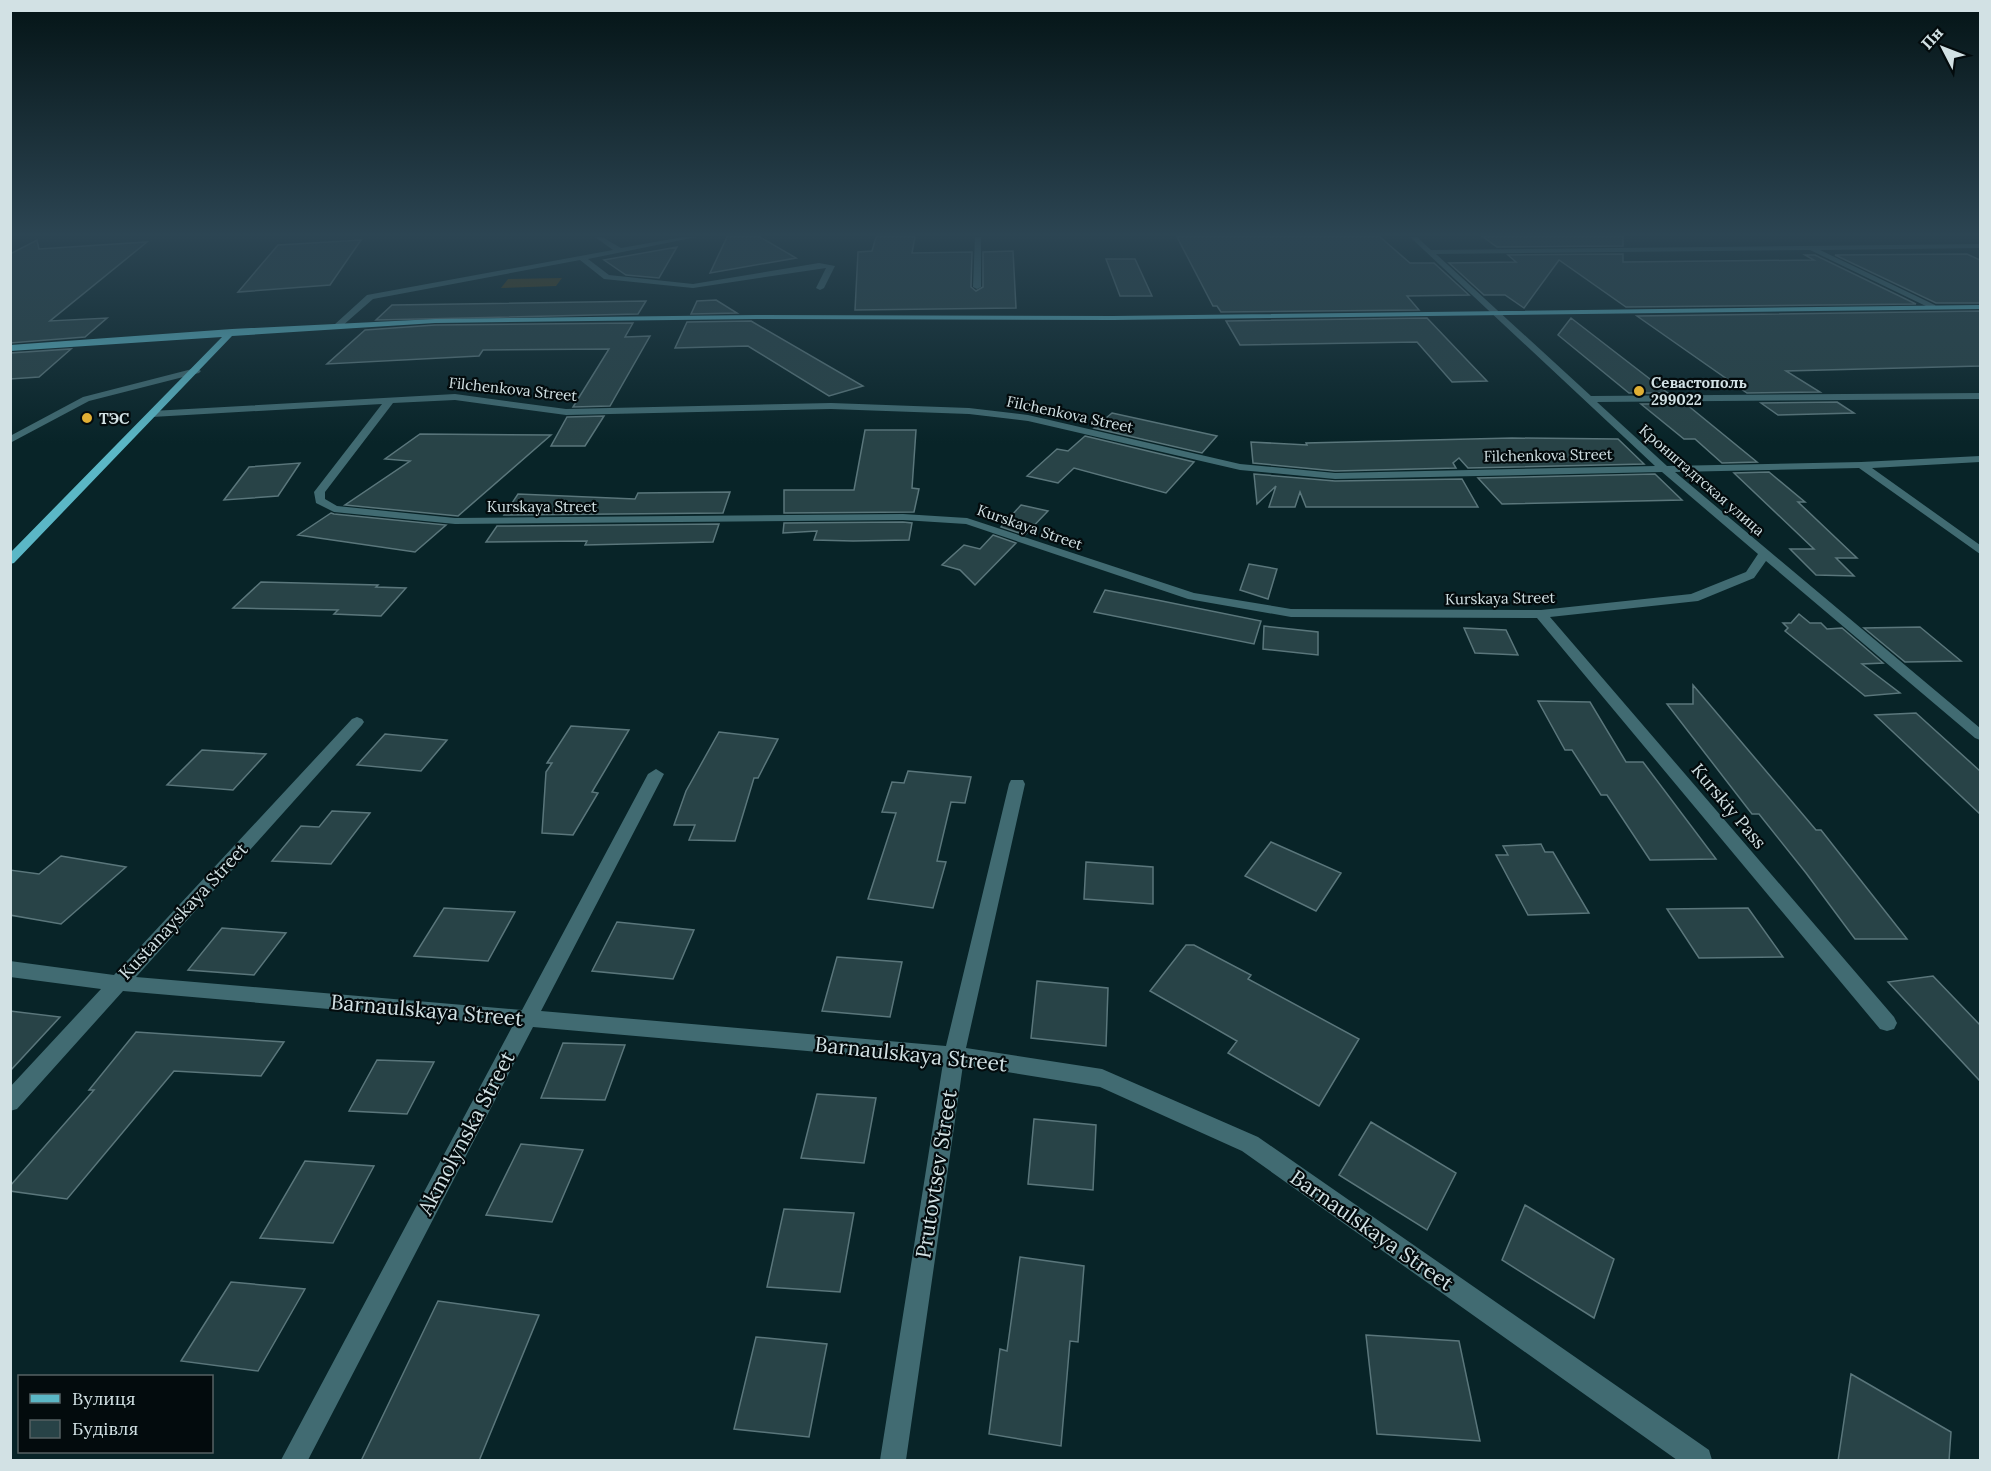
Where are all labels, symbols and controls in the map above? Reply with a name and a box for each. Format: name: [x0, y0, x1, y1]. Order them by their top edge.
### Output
north arrow: [1913, 18, 1973, 78]
text: Пн: [1917, 23, 1947, 53]
street label: Filchenkova Street: [448, 373, 578, 405]
place label: Севастополь 299022: [1651, 373, 1747, 409]
marker: Севастополь 299022: [1632, 384, 1646, 398]
street label: Filchenkova Street: [1005, 391, 1135, 437]
place label: ТЭС: [99, 409, 130, 428]
marker: ТЭС: [80, 411, 94, 425]
street label: Кронштадтская улица: [1635, 420, 1769, 540]
street label: Filchenkova Street: [1483, 444, 1613, 466]
street label: Kurskaya Street: [487, 497, 597, 516]
street label: Kurskaya Street: [975, 500, 1085, 554]
street label: Kurskaya Street: [1445, 588, 1555, 608]
street label: Kurskiy Pass: [1687, 759, 1771, 853]
street label: Kustanayskaya Street: [114, 838, 252, 984]
street label: Barnaulskaya Street: [330, 988, 525, 1032]
street label: Barnaulskaya Street: [813, 1030, 1009, 1078]
street label: Akmolynska Street: [411, 1046, 521, 1220]
street label: Prutovtsev Street: [909, 1087, 963, 1260]
street label: Barnaulskaya Street: [1285, 1164, 1460, 1297]
legend: [18, 1375, 213, 1453]
text: Вулиця: [72, 1387, 135, 1410]
text: Будівля: [72, 1417, 138, 1440]

